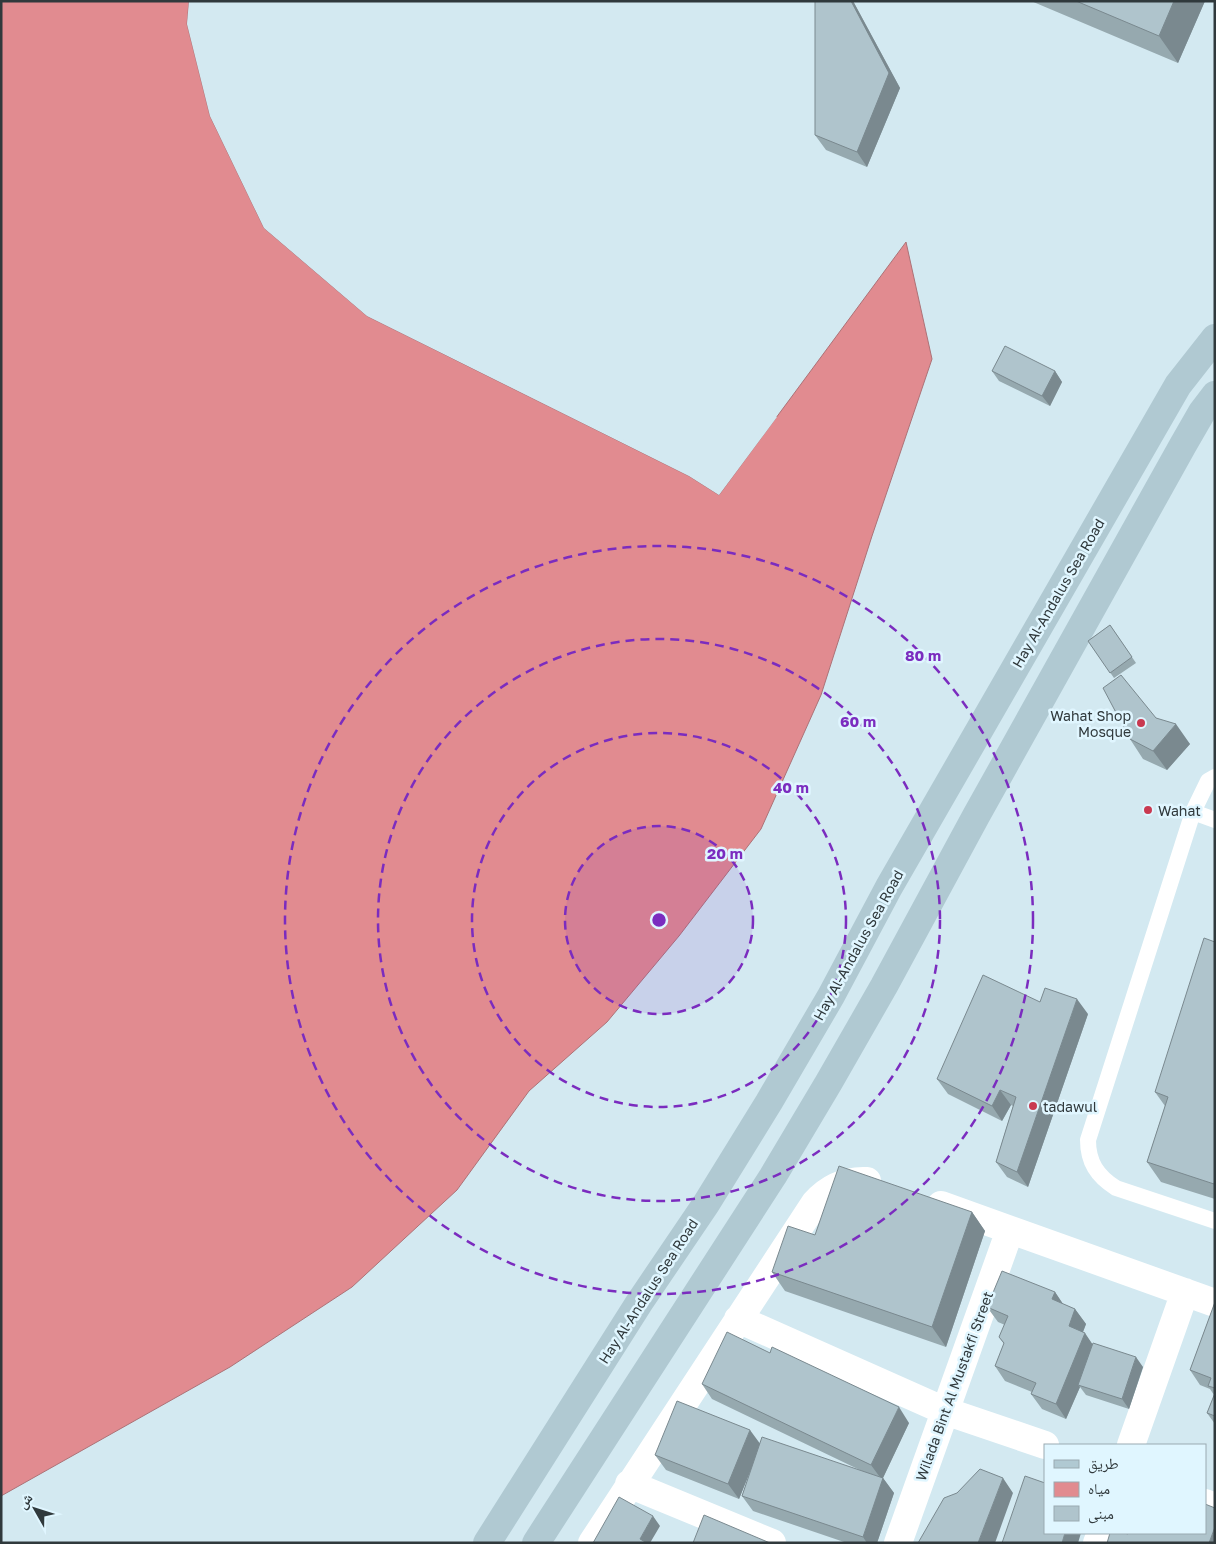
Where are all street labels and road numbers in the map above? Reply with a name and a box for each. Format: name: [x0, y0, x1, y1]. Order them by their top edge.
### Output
street label: Hay Al-Andalus Sea Road: [1008, 516, 1108, 670]
street label: Hay Al-Andalus Sea Road: [810, 867, 906, 1023]
street label: Hay Al-Andalus Sea Road: [595, 1215, 701, 1367]
street label: Wilada Bint Al Mustakfi Street: [912, 1289, 996, 1483]

